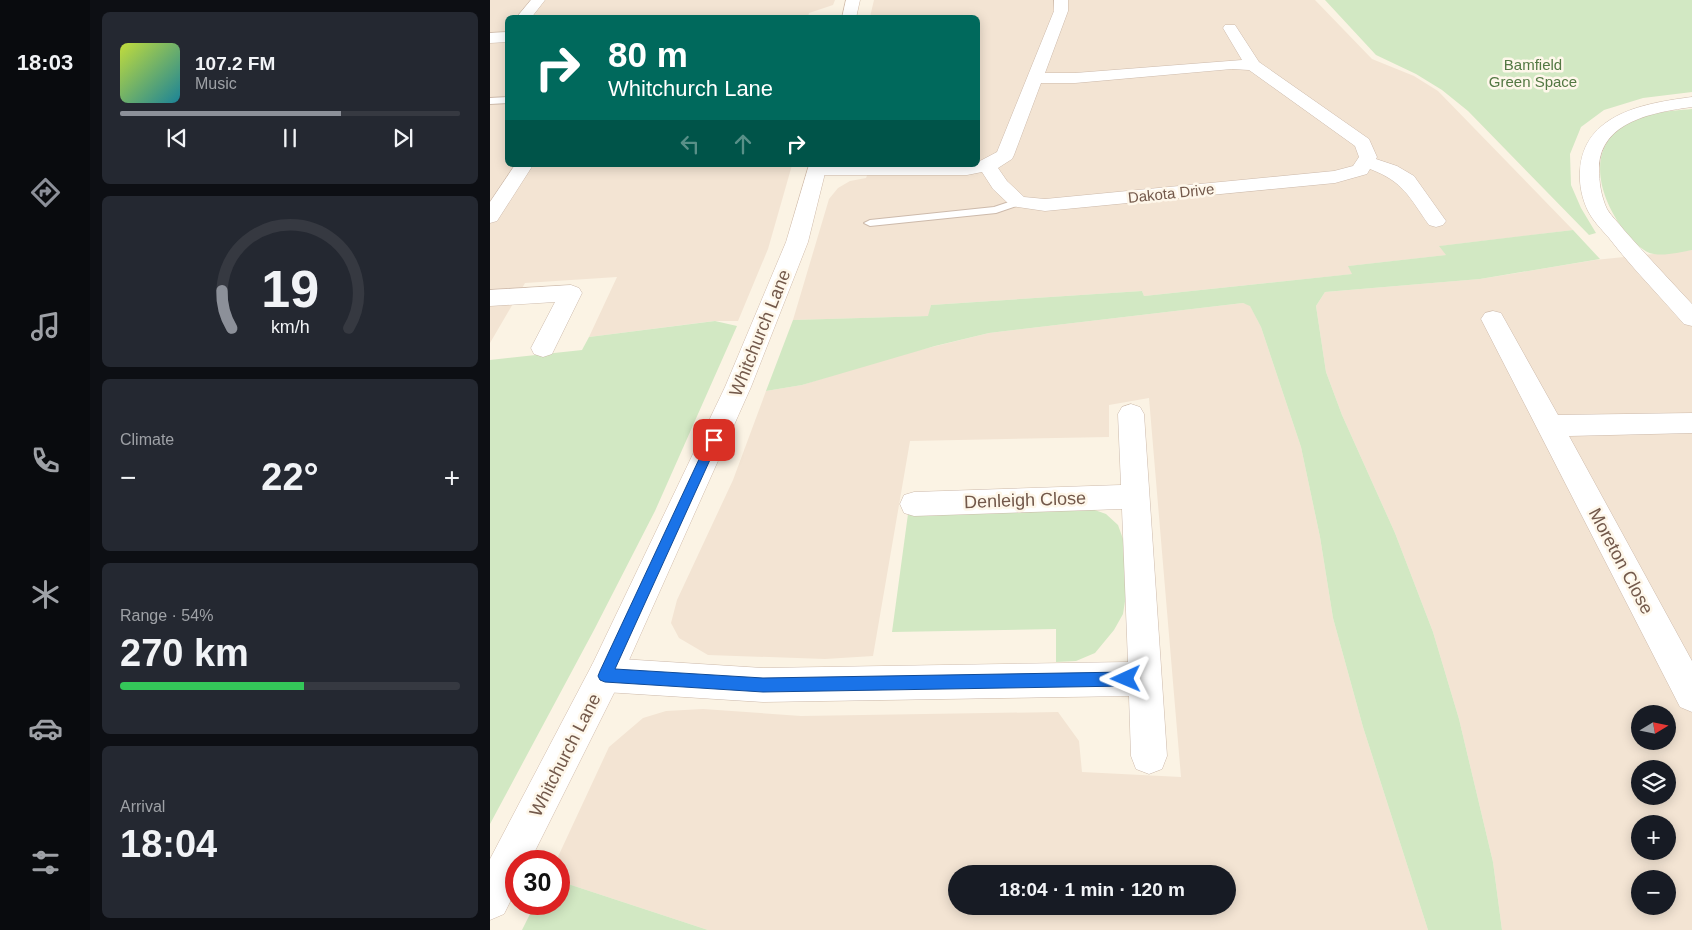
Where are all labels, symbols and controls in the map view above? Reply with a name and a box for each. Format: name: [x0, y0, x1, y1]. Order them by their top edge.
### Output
icon: right: [525, 35, 590, 100]
text: 80 m: [608, 35, 688, 74]
text: 18:03: [17, 50, 73, 75]
text: 107.2 FM: [195, 53, 275, 74]
park label: Bamfield Green Space: [1489, 56, 1577, 90]
text: Music: [195, 75, 237, 92]
text: Whitchurch Lane: [608, 76, 773, 101]
icon: previous: [163, 124, 191, 152]
icon: pause: [276, 124, 304, 152]
icon: next: [389, 124, 417, 152]
icon: left: [676, 130, 704, 158]
icon: ahead: [729, 130, 757, 158]
icon: right: [782, 130, 810, 158]
icon: directions: [28, 175, 63, 210]
street label: Dakota Drive: [1127, 180, 1215, 206]
text: 19: [261, 260, 319, 318]
street label: Whitchurch Lane: [725, 267, 795, 399]
icon: music: [28, 309, 63, 344]
text: km/h: [271, 317, 309, 337]
pin: [693, 419, 735, 461]
icon: arrive: [700, 426, 728, 454]
text: Climate: [120, 431, 174, 448]
icon: phone: [28, 443, 63, 478]
text: 22°: [261, 456, 319, 498]
text: −: [120, 462, 136, 493]
text: +: [444, 462, 460, 493]
street label: Denleigh Close: [964, 488, 1086, 512]
street label: Moreton Close: [1585, 505, 1657, 617]
icon: climate: [28, 577, 63, 612]
text: Range · 54%: [120, 607, 213, 624]
text: 270 km: [120, 632, 249, 674]
position arrow: [1099, 652, 1151, 704]
street label: Whitchurch Lane: [525, 690, 605, 820]
north arrow: [1631, 705, 1676, 750]
map controls: [1631, 705, 1676, 915]
icon: car: [28, 711, 63, 746]
button: layers: [1631, 760, 1676, 805]
text: Arrival: [120, 798, 165, 815]
button: +: [1631, 815, 1676, 860]
text: 18:04: [120, 823, 217, 865]
icon: filters: [28, 845, 63, 880]
speed limit sign: 30: [505, 850, 570, 915]
button: −: [1631, 870, 1676, 915]
text: 18:04 · 1 min · 120 m: [999, 879, 1185, 900]

